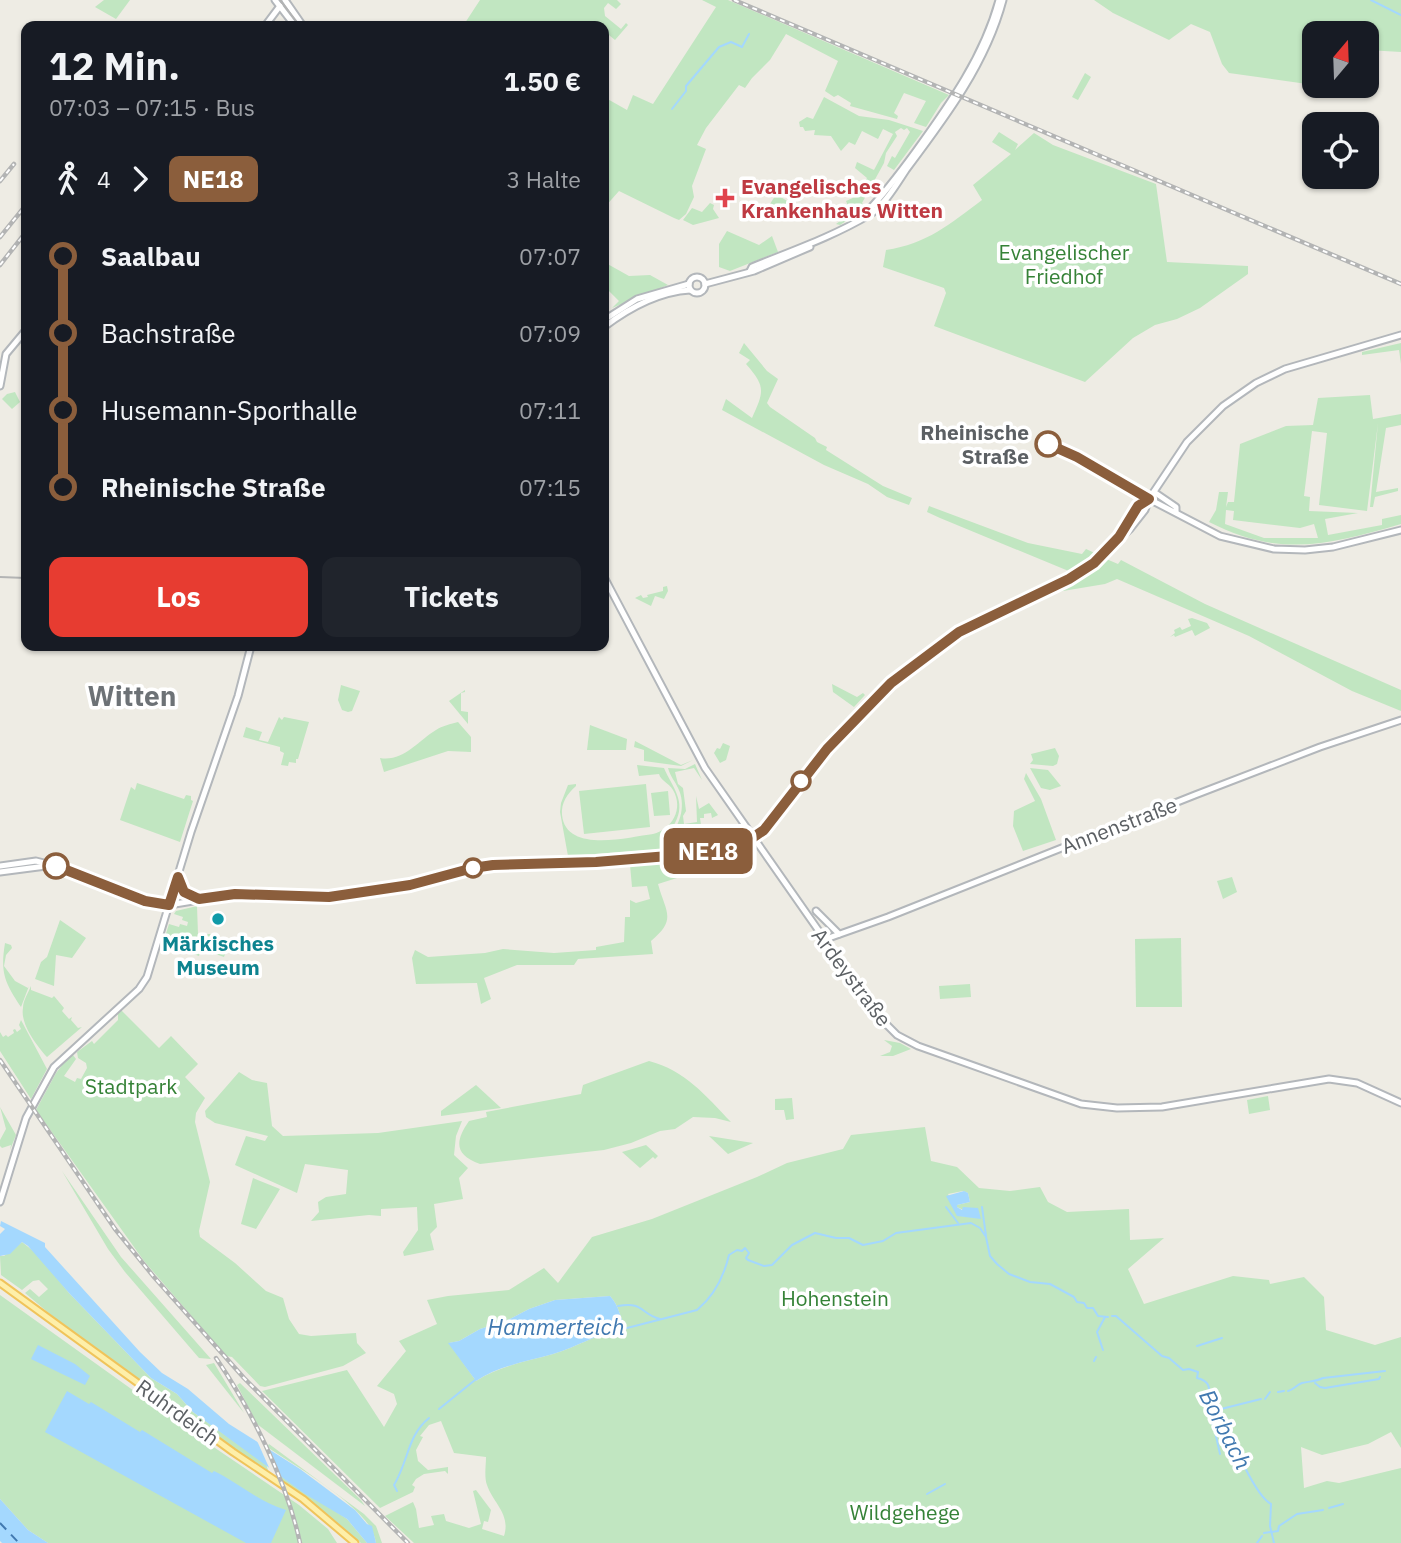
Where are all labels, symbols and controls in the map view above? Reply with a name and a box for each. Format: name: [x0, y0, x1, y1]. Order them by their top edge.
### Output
north arrow: [1302, 21, 1379, 98]
map controls: [1302, 21, 1379, 189]
text: 12 Min.: [49, 41, 180, 90]
text: 1.50 €: [504, 64, 581, 98]
text: 07:03 – 07:15 · Bus: [49, 92, 255, 122]
button: locate: [1302, 112, 1379, 189]
icon: walk: [49, 160, 87, 198]
icon: forward: [121, 160, 159, 198]
text: NE18: [183, 163, 244, 195]
text: 4: [97, 164, 111, 194]
text: 3 Halte: [506, 164, 581, 194]
place label: Evangelisches Krankenhaus Witten: [741, 172, 943, 224]
marker: Evangelisches Krankenhaus Witten: [715, 188, 735, 208]
park label: Evangelischer Friedhof: [999, 238, 1130, 290]
text: Saalbau: [101, 239, 201, 273]
text: 07:07: [519, 241, 581, 271]
text: Bachstraße: [101, 316, 236, 350]
text: 07:09: [519, 318, 581, 348]
text: Husemann-Sporthalle: [101, 393, 358, 427]
text: 07:11: [519, 395, 581, 425]
place label: Rheinische Straße: [920, 418, 1029, 470]
marker: Rheinische Straße: [1035, 431, 1061, 457]
text: Rheinische Straße: [101, 470, 326, 504]
text: 07:15: [519, 472, 581, 502]
button: Los: [49, 557, 308, 637]
button: Tickets: [322, 557, 581, 637]
district label: Witten: [88, 677, 176, 714]
unlabelled marker: [791, 771, 811, 791]
street label: Annenstraße: [1057, 790, 1181, 860]
line badge: NE18: [659, 828, 757, 874]
text: NE18: [678, 835, 738, 867]
unlabelled marker: [43, 853, 69, 879]
unlabelled marker: [463, 858, 483, 878]
marker: Märkisches Museum: [210, 911, 226, 927]
street label: Ardeystraße: [806, 922, 898, 1032]
place label: Märkisches Museum: [162, 929, 274, 981]
park label: Stadtpark: [85, 1072, 177, 1100]
park label: Hohenstein: [781, 1284, 889, 1312]
water label: Hammerteich: [487, 1311, 625, 1341]
street label: Ruhrdeich: [131, 1372, 225, 1452]
water label: Borbach: [1193, 1384, 1259, 1474]
park label: Wildgehege: [850, 1498, 960, 1526]

